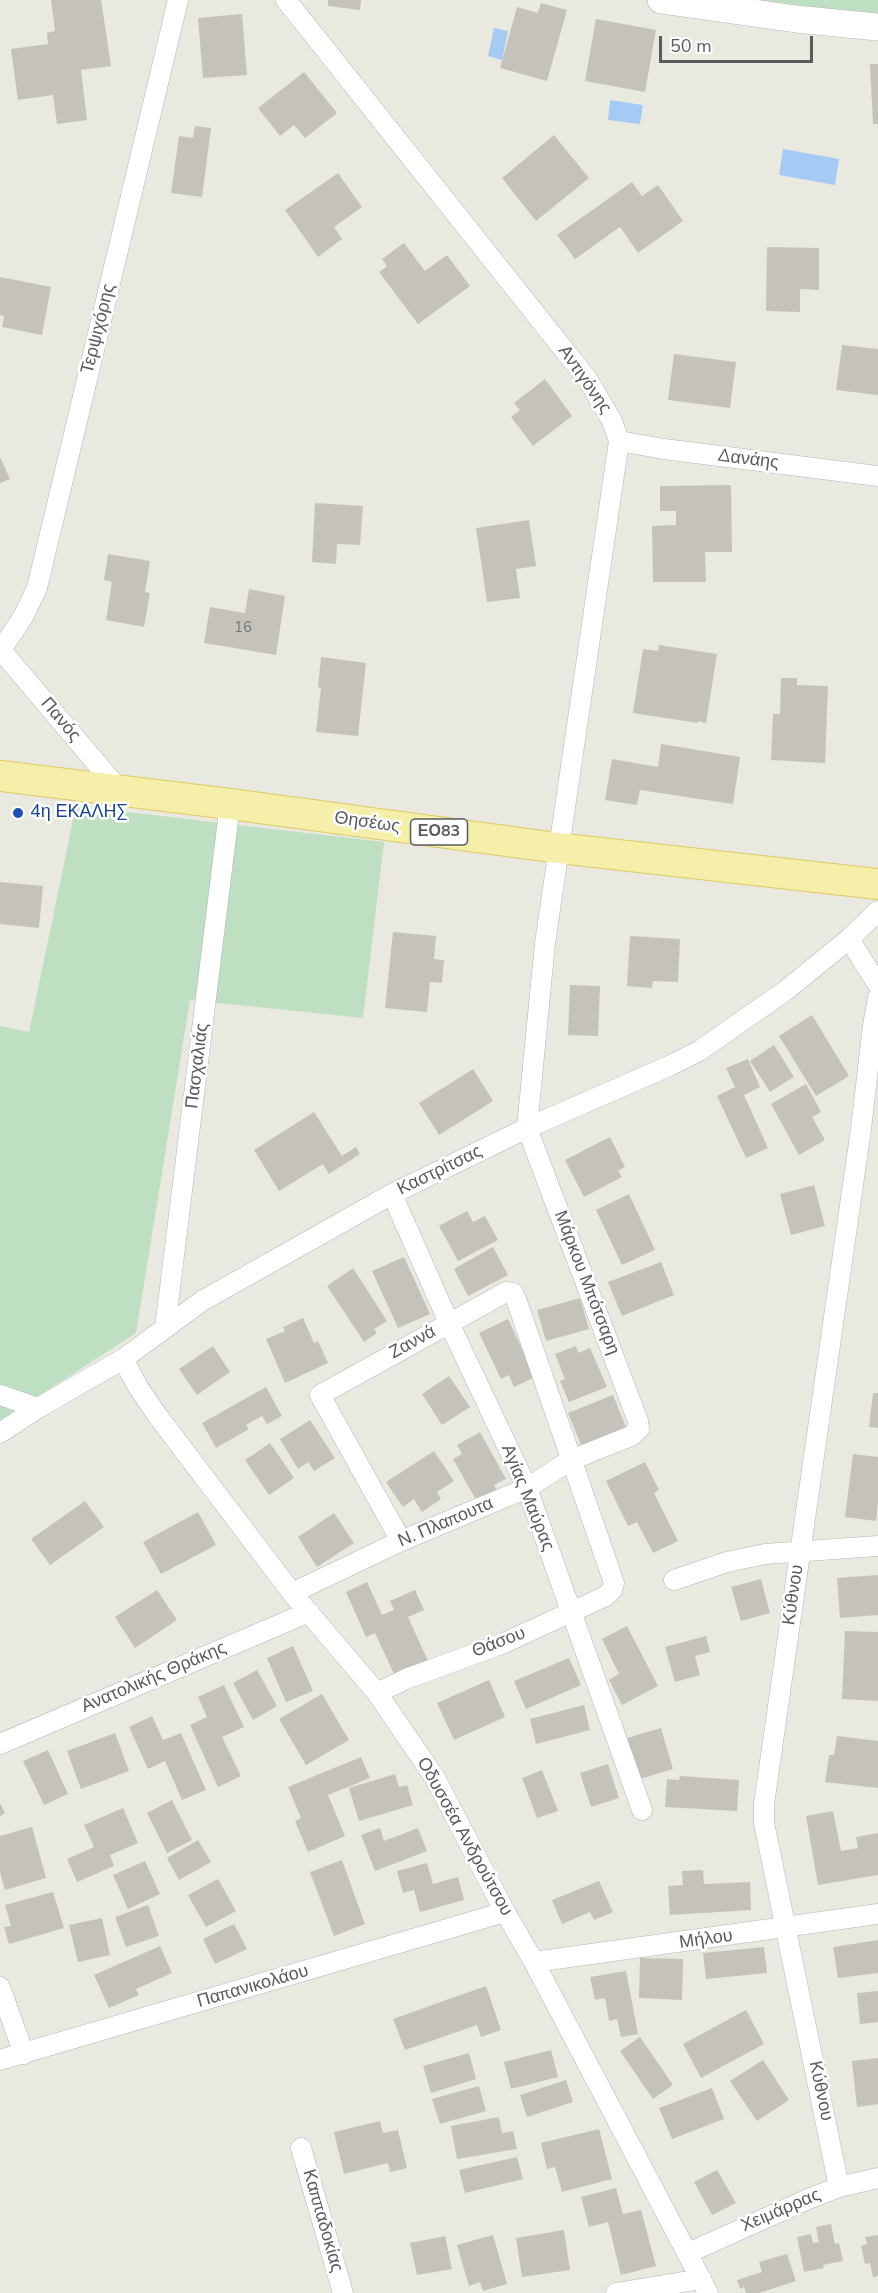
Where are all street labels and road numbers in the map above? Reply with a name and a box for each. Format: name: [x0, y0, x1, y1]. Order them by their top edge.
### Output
street label: Τερψιχόρης: [77, 282, 121, 376]
street label: Αντιγόνης: [553, 342, 615, 418]
street label: Δανάης: [716, 446, 780, 474]
street label: Πανός: [35, 693, 85, 747]
street label: Θησέως: [333, 808, 401, 838]
road number: ΕΟ83: [410, 819, 468, 845]
street label: Πασχαλιάς: [182, 1022, 214, 1110]
street label: Καστρίτσας: [394, 1141, 486, 1201]
street label: Μάρκου Μπότσαρη: [549, 1208, 623, 1358]
street label: Ζαννά: [386, 1321, 440, 1365]
street label: Αγίας Μαύρας: [496, 1442, 558, 1554]
street label: Ν. Πλαπουτα: [395, 1493, 497, 1553]
street label: Κύθνου: [779, 1563, 809, 1627]
street label: Θάσου: [469, 1623, 529, 1663]
street label: Ανατολικής Θράκης: [78, 1638, 230, 1718]
street label: Οδυσσέα Ανδρούτσου: [411, 1754, 517, 1920]
street label: Μήλου: [678, 1926, 734, 1954]
street label: Παπανικολάου: [195, 1961, 311, 2013]
street label: Κύθνου: [803, 2059, 837, 2123]
street label: Καππαδοκίας: [297, 2167, 347, 2275]
street label: Χειμάρρας: [738, 2185, 824, 2237]

